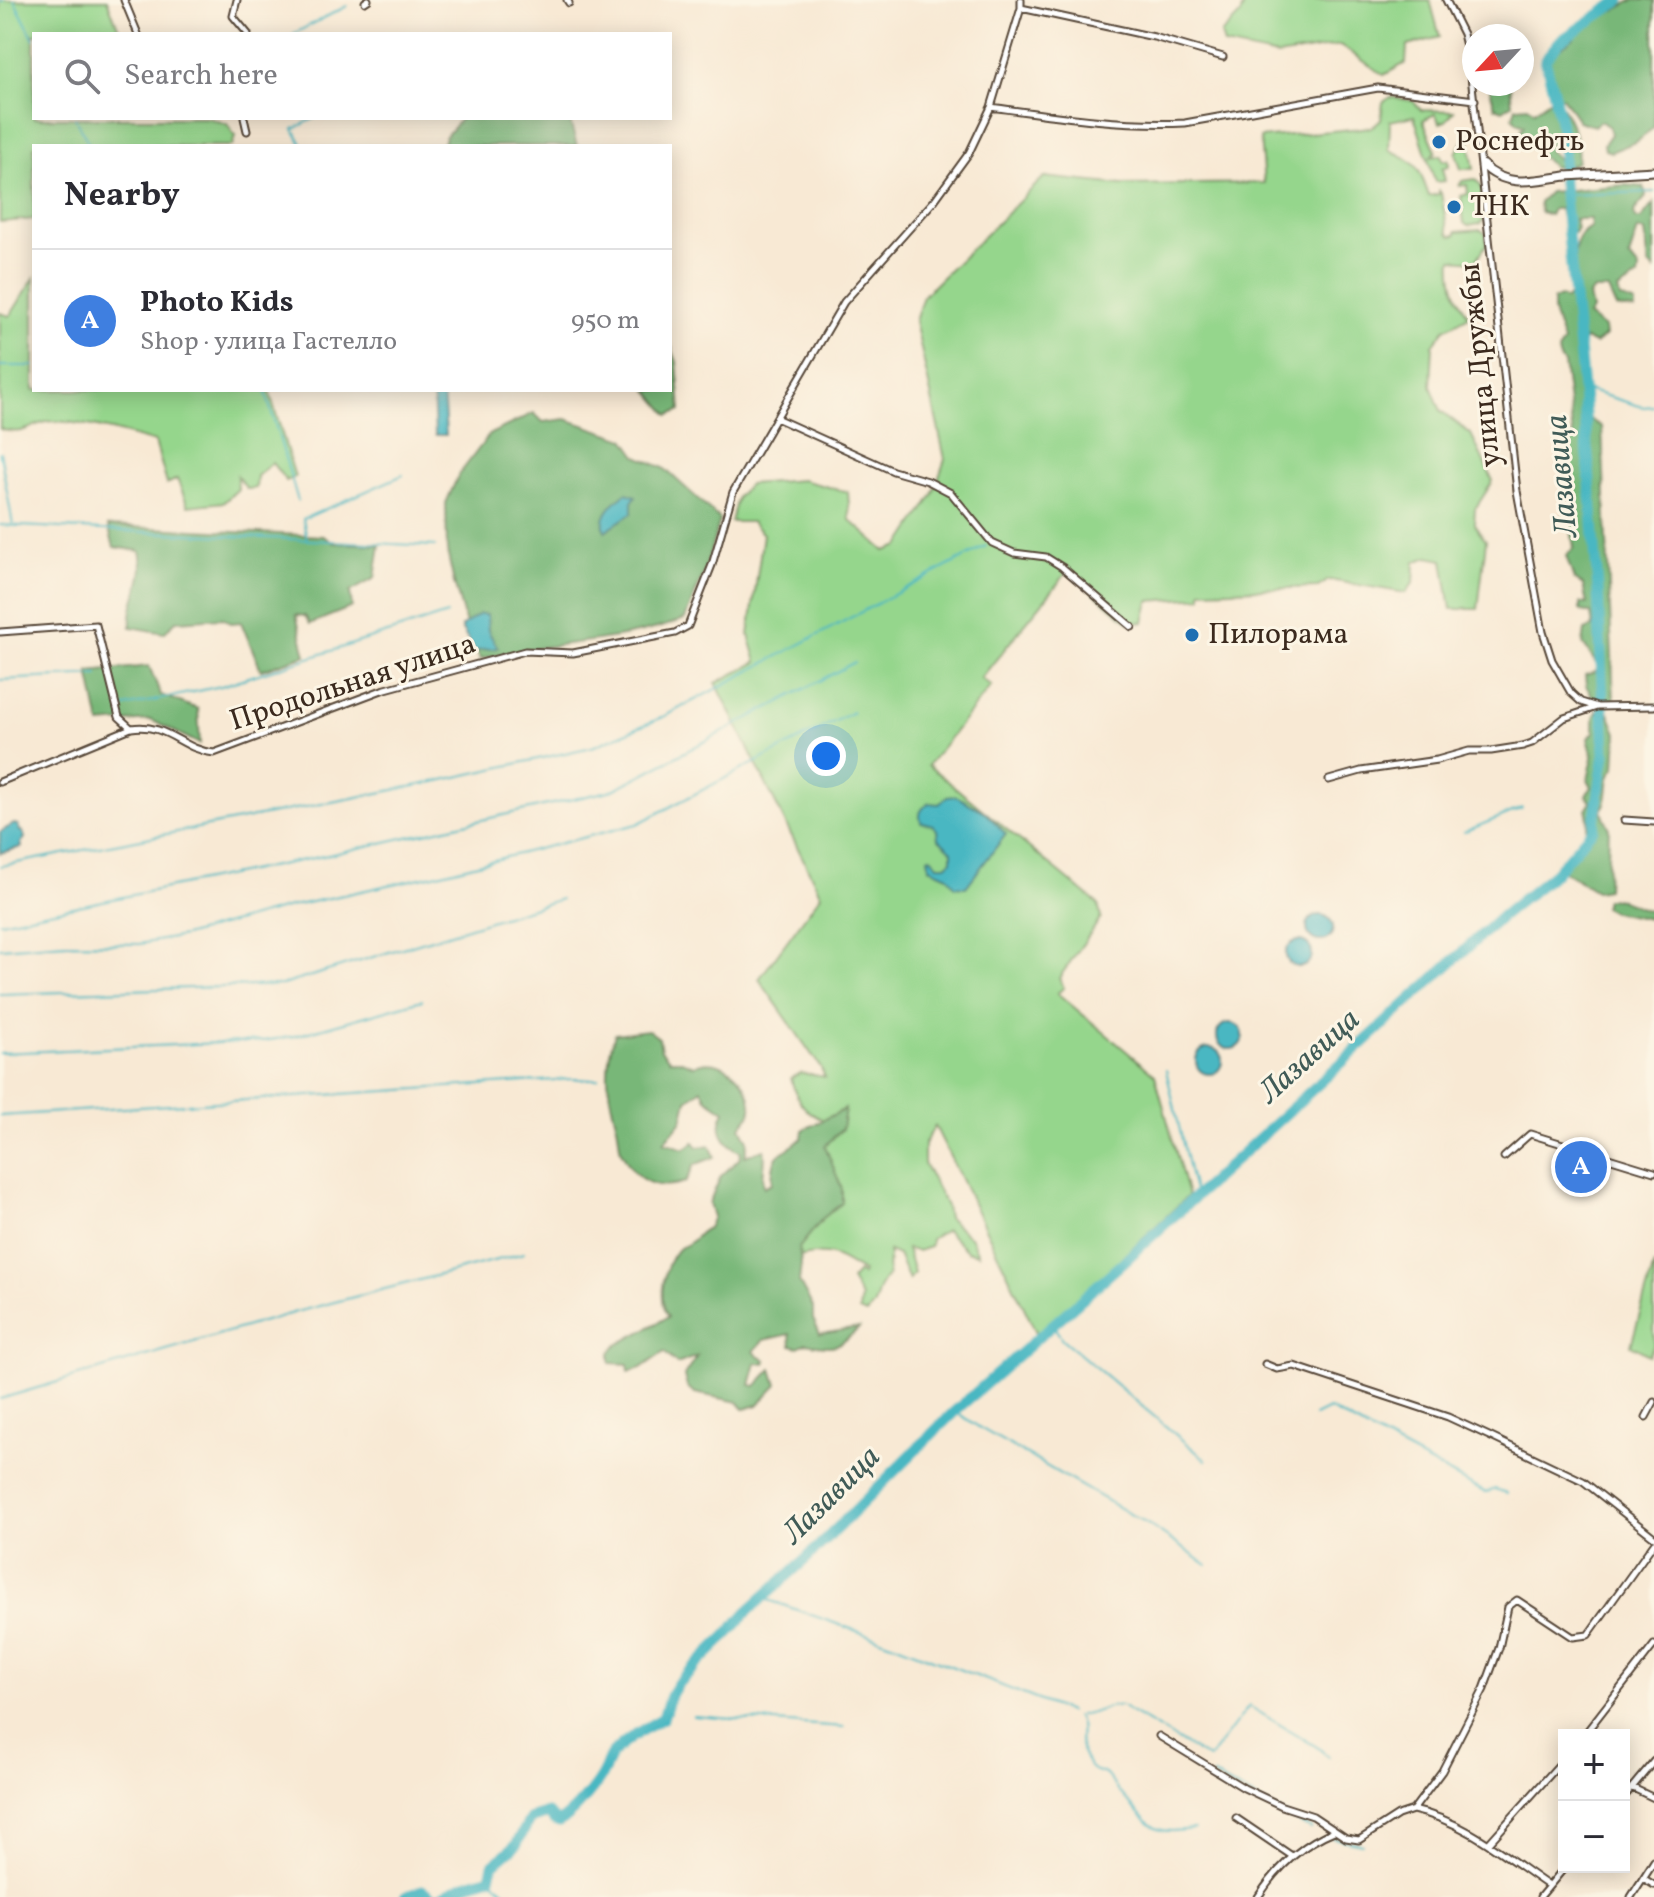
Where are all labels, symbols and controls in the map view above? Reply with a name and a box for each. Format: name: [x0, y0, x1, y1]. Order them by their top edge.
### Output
north arrow: [1462, 24, 1534, 96]
search box: [32, 32, 672, 120]
icon: search: [60, 54, 104, 98]
text: Search here: [124, 55, 278, 97]
place label: Роснефть: [1455, 121, 1585, 163]
marker: Роснефть: [1430, 133, 1448, 151]
text: Nearby: [64, 173, 180, 220]
place label: ТНК: [1470, 186, 1530, 228]
marker: ТНК: [1445, 198, 1463, 216]
street label: улица Дружбы: [1449, 261, 1513, 469]
text: Photo Kids: [140, 282, 294, 324]
text: A: [81, 303, 99, 339]
text: 950 m: [571, 303, 640, 339]
text: Shop · улица Гастелло: [140, 324, 397, 360]
water label: Лазавица: [1536, 413, 1590, 541]
place label: Пилорама: [1208, 614, 1349, 656]
street label: Продольная улица: [224, 623, 482, 743]
marker: Пилорама: [1183, 626, 1201, 644]
your location: [806, 736, 846, 776]
water label: Лазавица: [1248, 999, 1371, 1116]
pin: A: [1555, 1137, 1607, 1197]
water label: Лазавица: [771, 1437, 891, 1557]
map controls: [1558, 1729, 1630, 1873]
button: +: [1558, 1729, 1630, 1801]
button: −: [1558, 1801, 1630, 1873]

